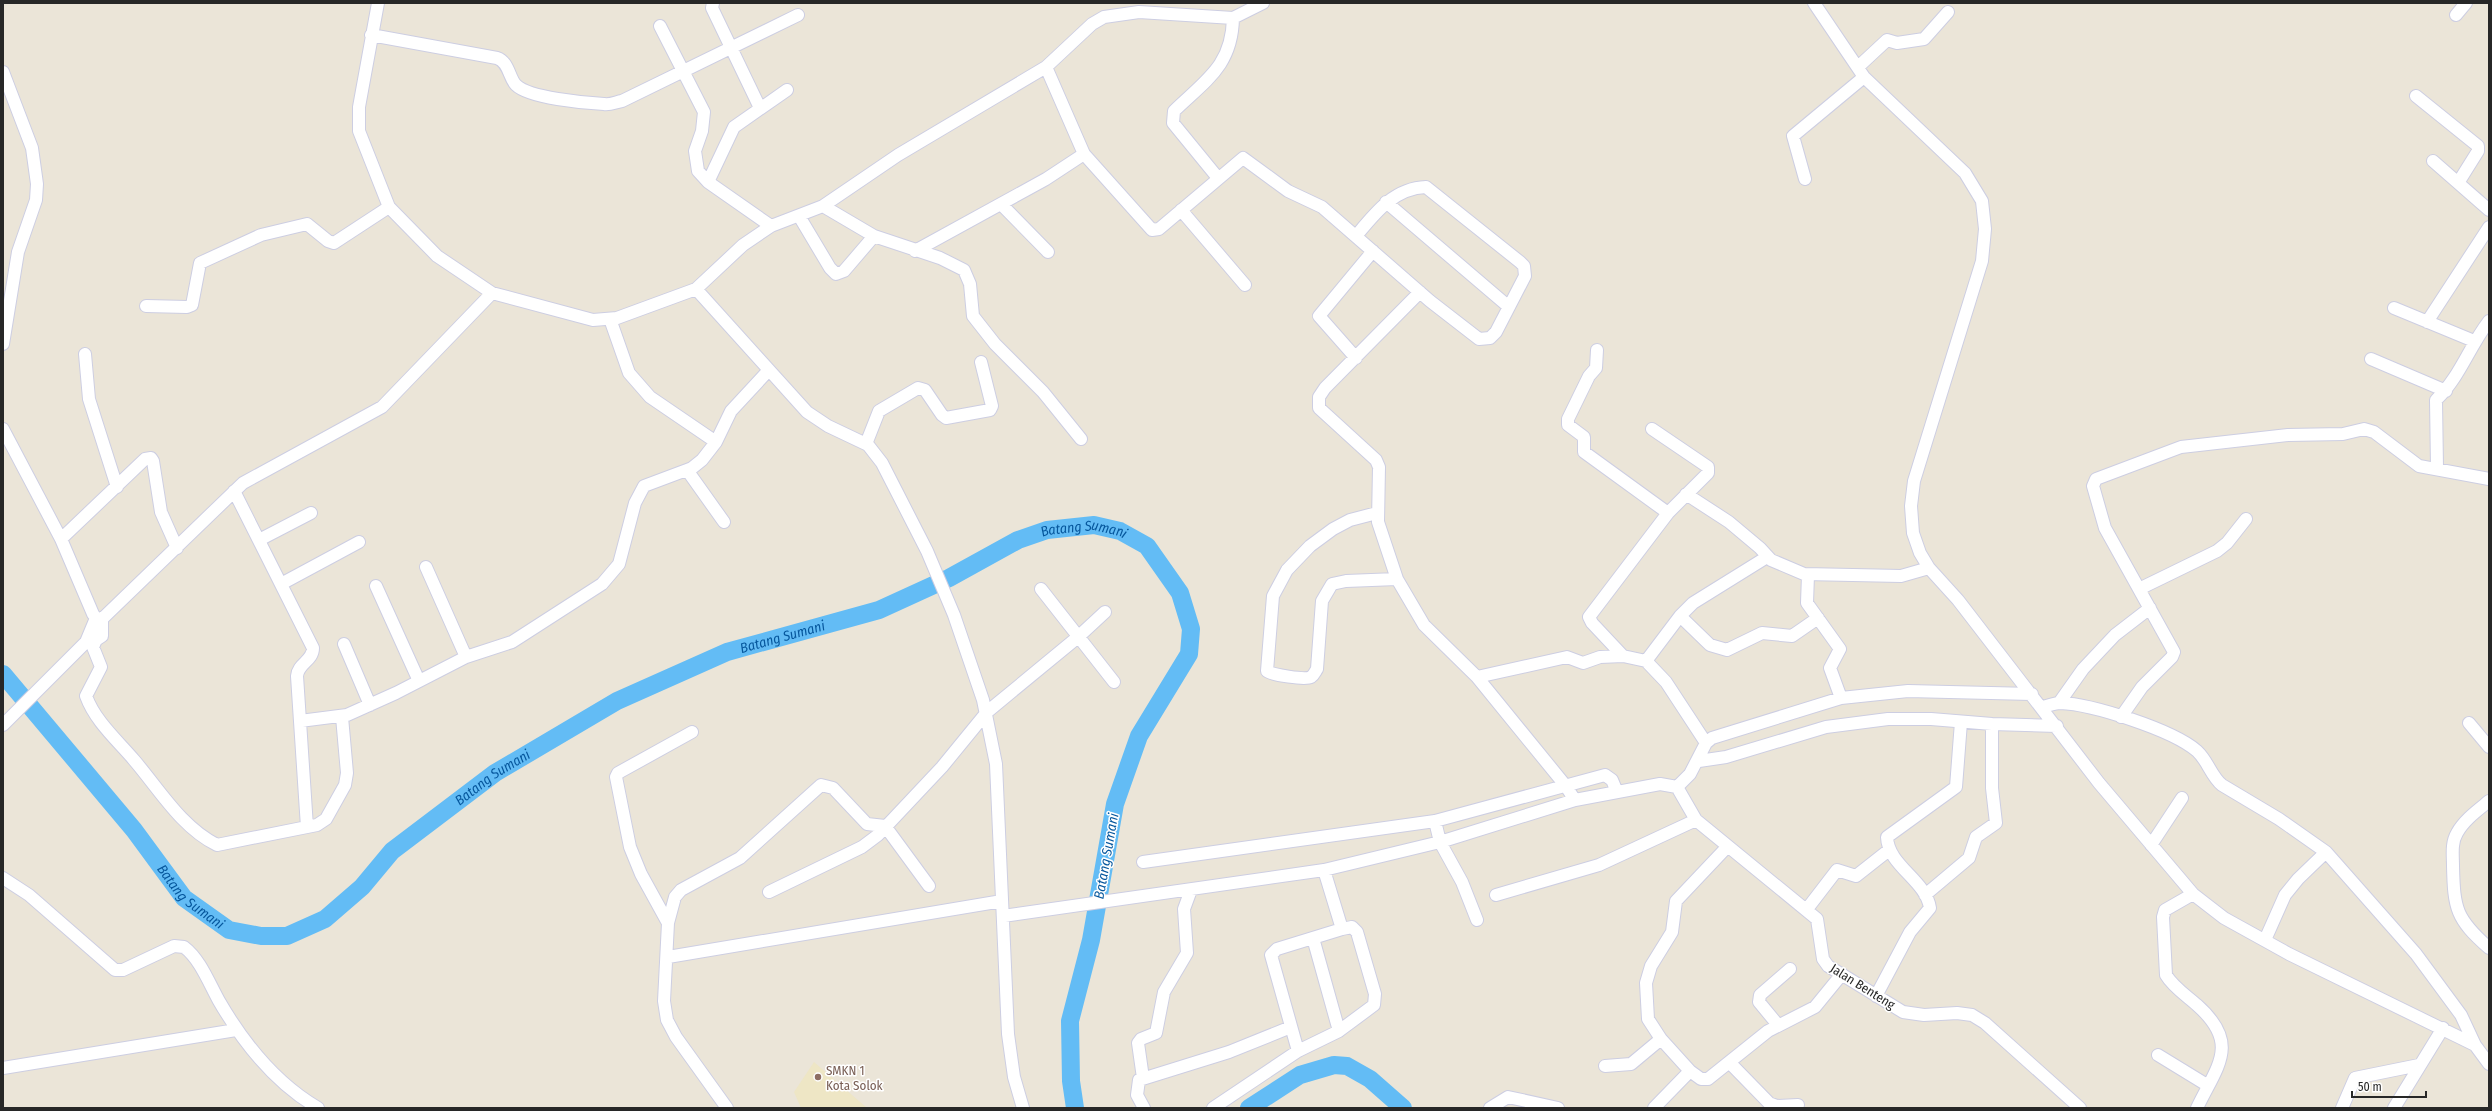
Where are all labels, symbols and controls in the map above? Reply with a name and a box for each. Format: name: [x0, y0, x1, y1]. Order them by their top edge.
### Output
water label: Batang Sumani: [1038, 517, 1130, 543]
water label: Batang Sumani: [738, 617, 827, 657]
water label: Batang Sumani: [452, 746, 534, 809]
water label: Batang Sumani: [1091, 811, 1123, 901]
water label: Batang Sumani: [153, 861, 228, 933]
street label: Jalan Benteng: [1828, 961, 1899, 1013]
place label: SMKN 1 Kota Solok: [826, 1063, 884, 1093]
marker: SMKN 1 Kota Solok: [813, 1072, 823, 1082]
scale bar: [2352, 1073, 2426, 1099]
text: 50 m: [2358, 1080, 2382, 1094]

